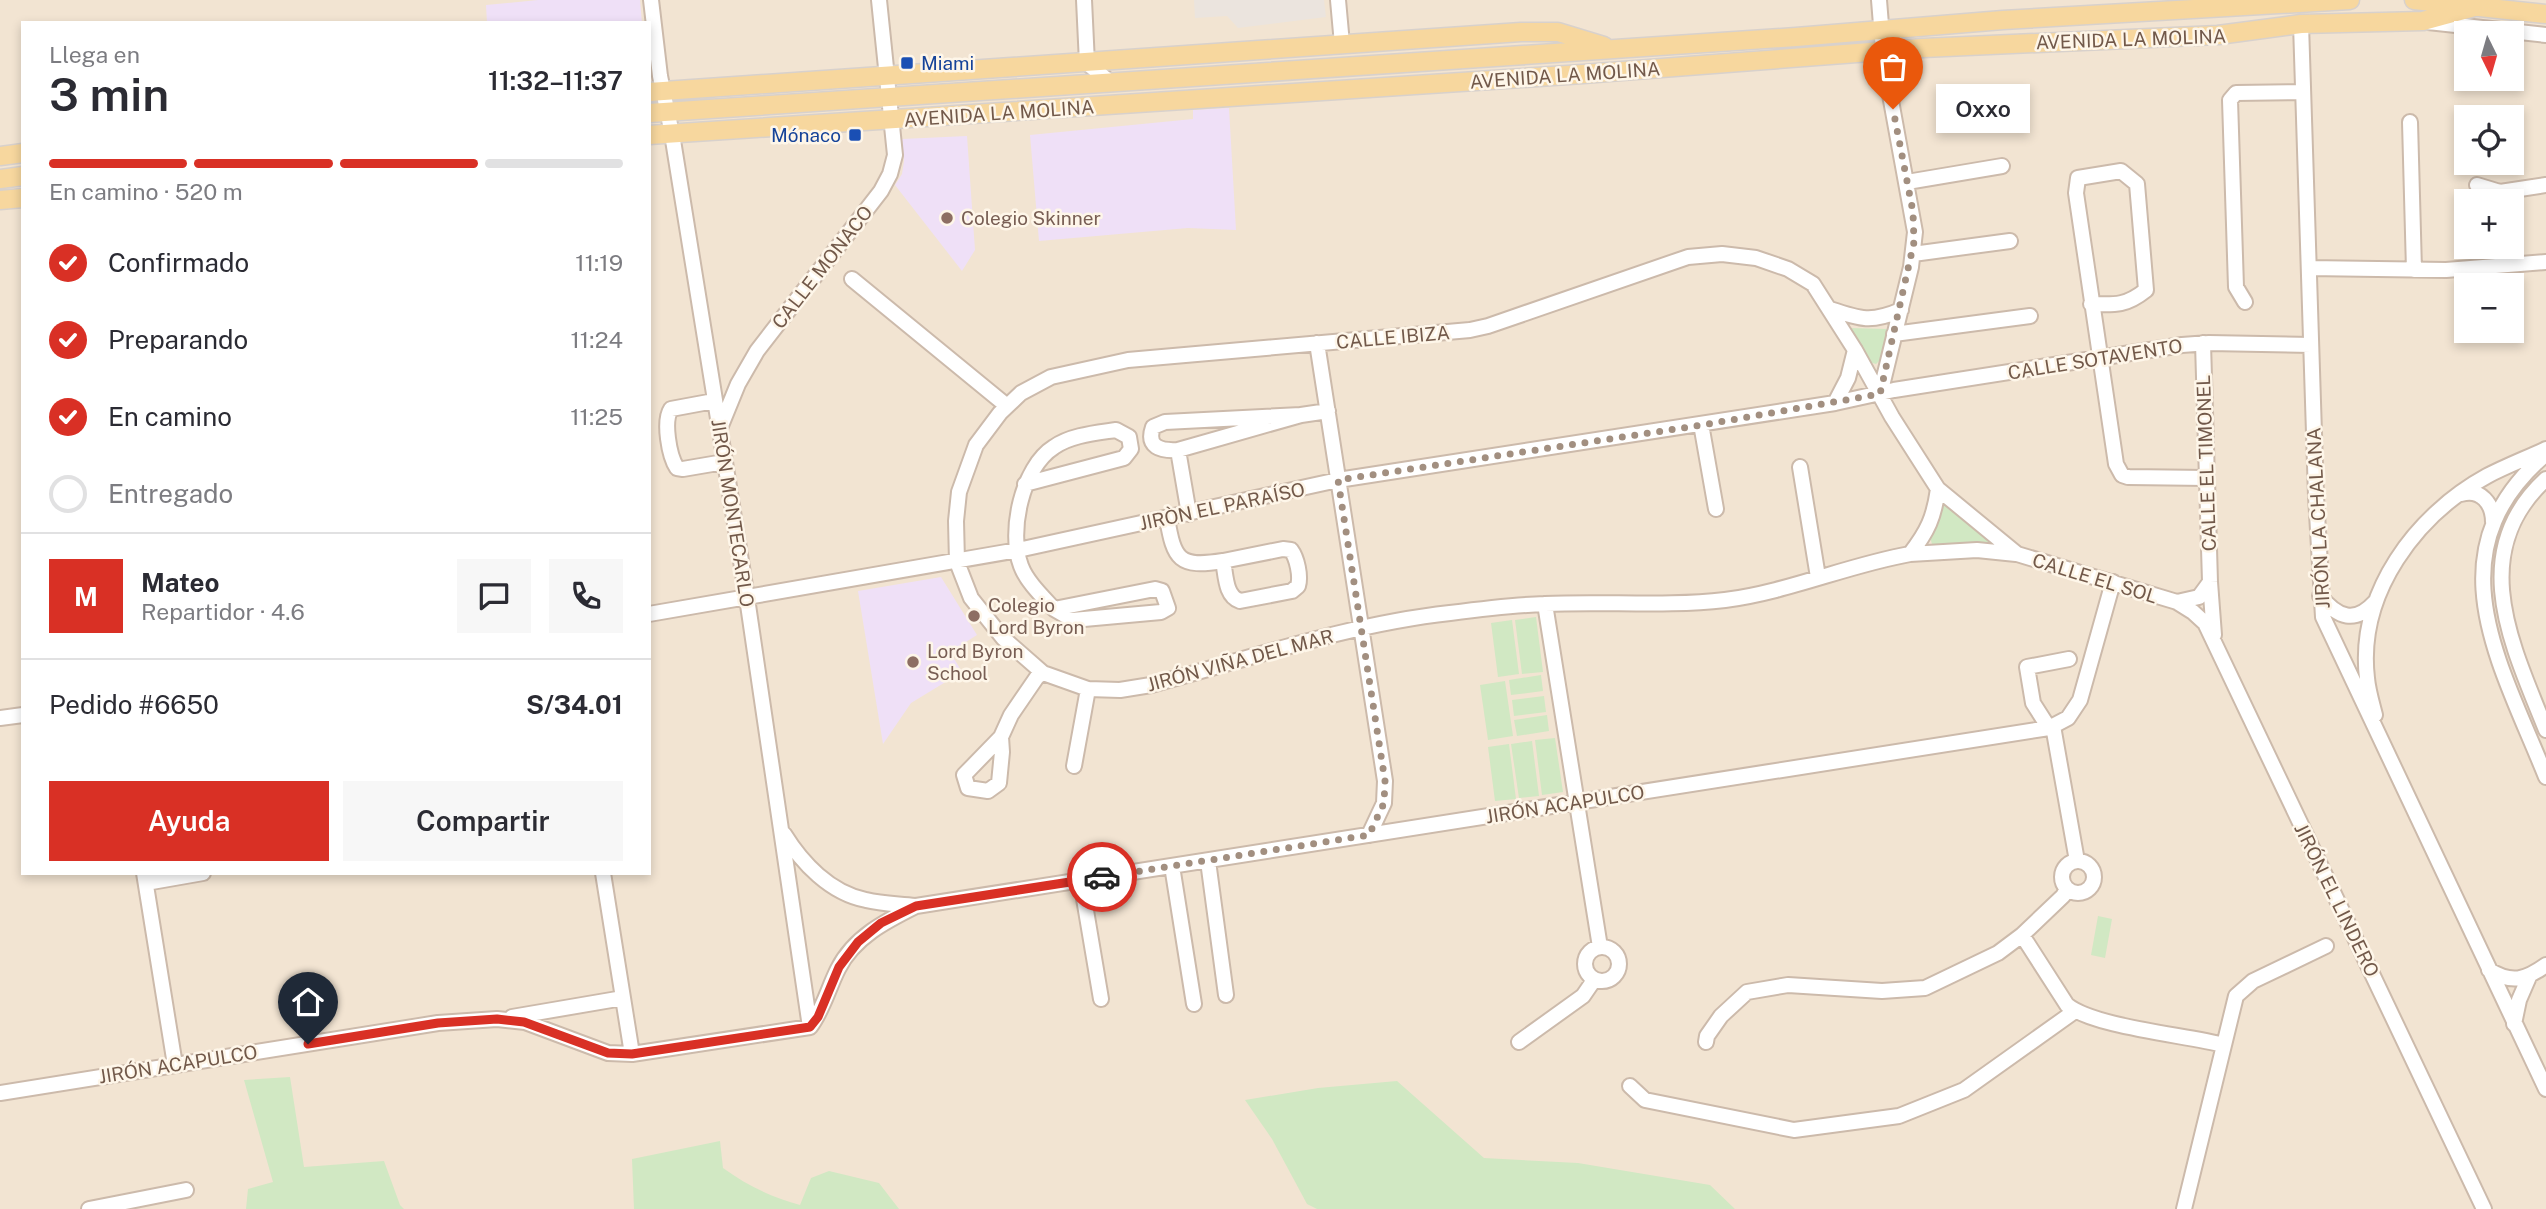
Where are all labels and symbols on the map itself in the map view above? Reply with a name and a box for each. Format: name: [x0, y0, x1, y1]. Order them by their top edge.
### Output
north arrow: [2454, 21, 2524, 91]
street label: AVENIDA LA MOLINA: [2035, 25, 2227, 53]
pin: [1863, 37, 1923, 109]
place label: Miami: [921, 52, 974, 74]
marker: Miami: [899, 55, 915, 71]
street label: AVENIDA LA MOLINA: [1469, 57, 1661, 93]
callout: Oxxo: [1935, 84, 2030, 134]
street label: AVENIDA LA MOLINA: [903, 95, 1095, 131]
place label: Mónaco: [771, 124, 841, 146]
marker: Mónaco: [847, 127, 863, 143]
street label: CALLE MONACO: [767, 201, 877, 333]
place label: Colegio Skinner: [961, 207, 1101, 229]
marker: Colegio Skinner: [939, 210, 955, 226]
street label: CALLE IBIZA: [1335, 321, 1451, 353]
street label: CALLE SOTAVENTO: [2006, 334, 2184, 384]
street label: CALLE EL TIMONEL: [2192, 374, 2220, 552]
street label: JIRÓN MONTECARLO: [707, 417, 759, 609]
street label: JIRÓN LA CHALANA: [2302, 427, 2334, 609]
street label: JIRÒN EL PARAÍSO: [1137, 478, 1307, 534]
street label: CALLE EL SOL: [2030, 549, 2160, 607]
place label: Colegio Lord Byron: [988, 594, 1084, 638]
marker: Colegio Lord Byron: [966, 608, 982, 624]
street label: JIRÓN VIÑA DEL MAR: [1144, 624, 1336, 696]
place label: Lord Byron School: [927, 640, 1023, 684]
marker: Lord Byron School: [905, 654, 921, 670]
street label: JIRÓN ACAPULCO: [1484, 781, 1646, 827]
street label: JIRÓN EL LINDERO: [2290, 820, 2384, 980]
courier: [1067, 842, 1137, 912]
pin: [278, 972, 338, 1044]
street label: JIRÓN ACAPULCO: [97, 1041, 259, 1087]

